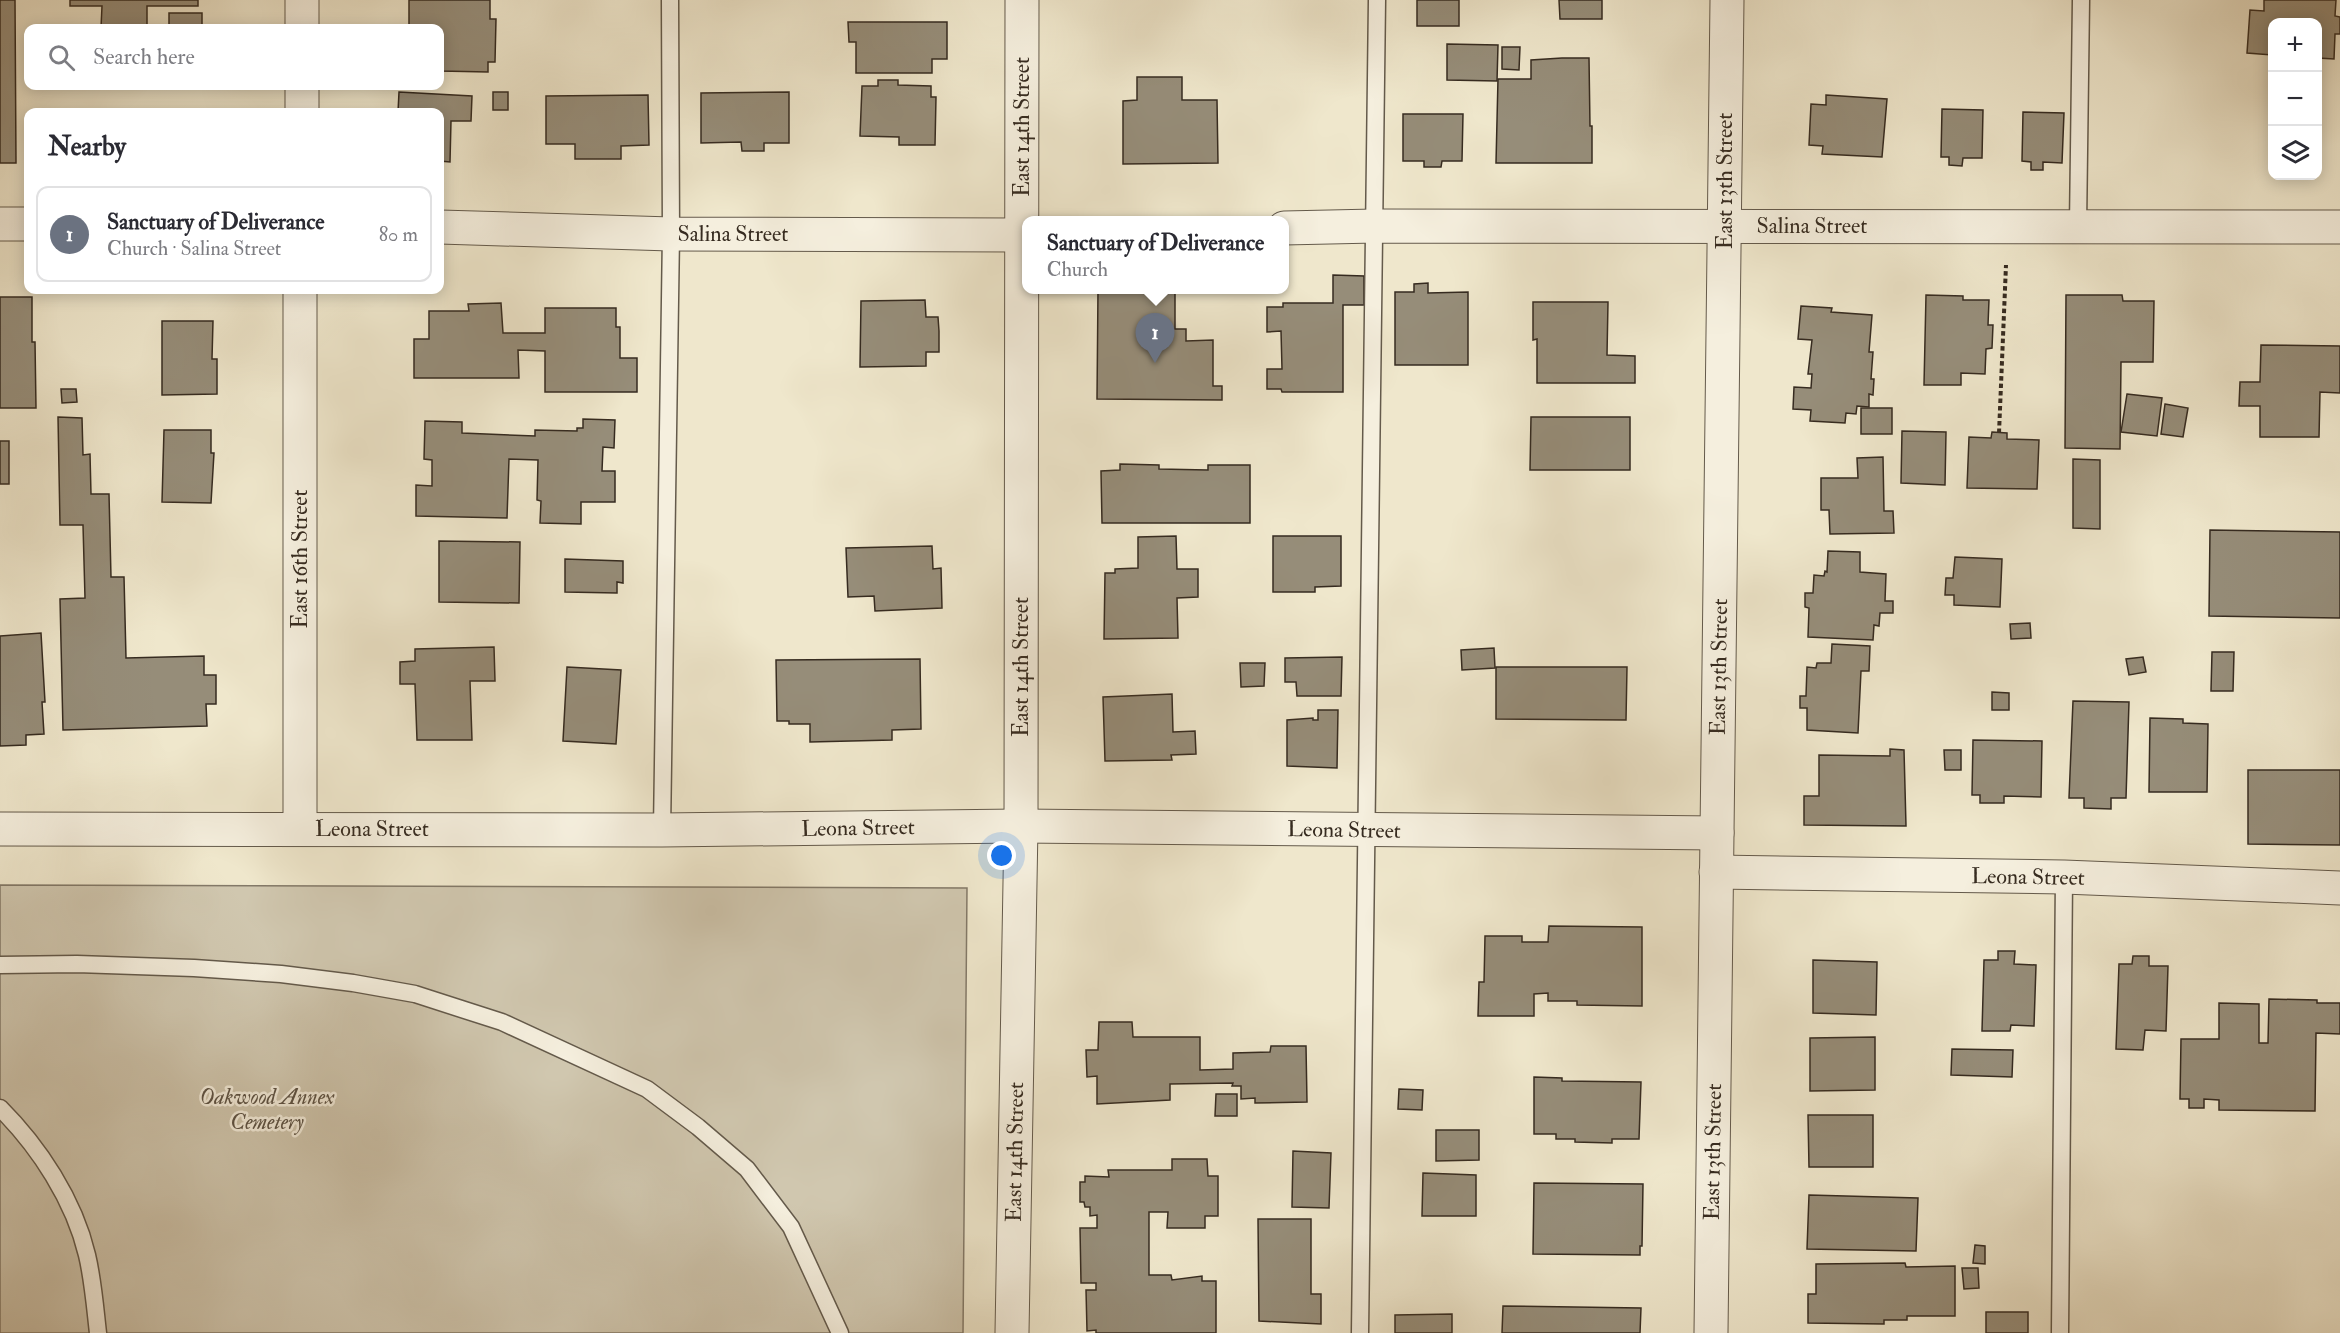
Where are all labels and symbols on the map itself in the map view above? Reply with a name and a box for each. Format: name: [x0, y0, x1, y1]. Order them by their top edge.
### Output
street label: East 14th Street: [1008, 57, 1036, 197]
street label: East 13th Street: [1711, 113, 1739, 249]
street label: Salina Street: [1757, 212, 1867, 240]
street label: Salina Street: [678, 220, 788, 248]
pin: 1: [1136, 314, 1174, 363]
street label: East 16th Street: [286, 489, 314, 629]
street label: East 14th Street: [1007, 597, 1035, 737]
street label: East 13th Street: [1704, 598, 1734, 736]
street label: Leona Street: [801, 813, 915, 843]
street label: Leona Street: [315, 815, 429, 843]
street label: Leona Street: [1287, 815, 1401, 845]
your location: [987, 841, 1016, 870]
street label: Leona Street: [1971, 862, 2085, 892]
street label: East 14th Street: [1000, 1082, 1030, 1222]
park label: Oakwood Annex Cemetery: [199, 1083, 335, 1136]
street label: East 13th Street: [1698, 1083, 1728, 1221]

